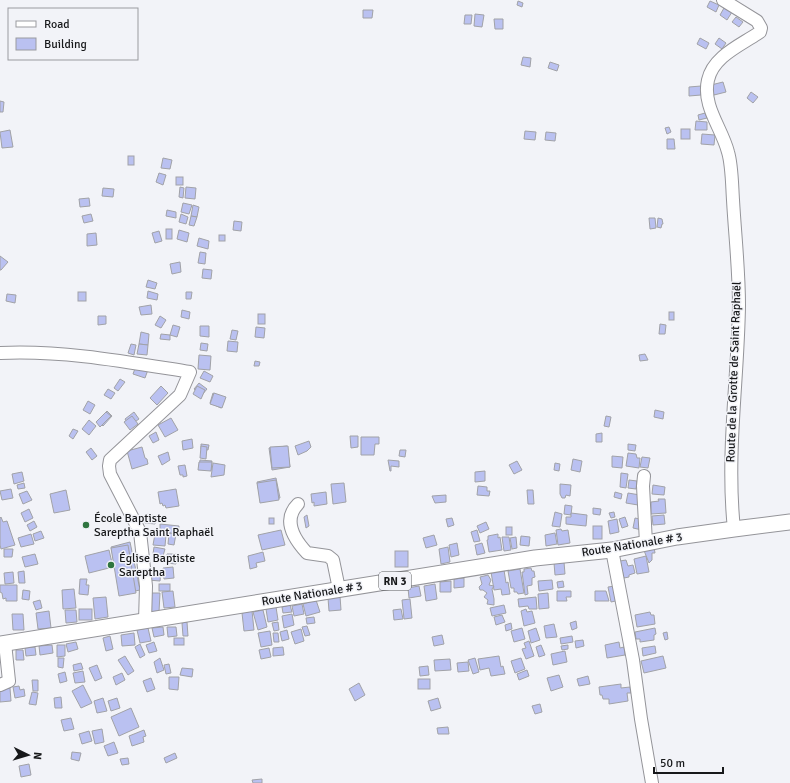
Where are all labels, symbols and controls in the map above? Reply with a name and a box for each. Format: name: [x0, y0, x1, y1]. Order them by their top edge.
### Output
legend: [8, 8, 138, 60]
text: Road: [44, 17, 70, 32]
text: Building: [44, 37, 87, 52]
street label: Route de la Grotte de Saint Raphaël: [723, 281, 745, 463]
place label: École Baptiste Sareptha Saint Raphaël: [94, 511, 214, 540]
marker: École Baptiste Sareptha Saint Raphaël: [81, 520, 91, 530]
street label: Route Nationale # 3: [580, 530, 684, 560]
place label: Église Baptiste Sareptha: [119, 551, 195, 580]
marker: Église Baptiste Sareptha: [106, 560, 116, 570]
road number: RN 3: [379, 572, 411, 590]
street label: Route Nationale # 3: [260, 579, 364, 609]
north arrow: [8, 735, 48, 775]
scale bar: [654, 749, 723, 775]
text: N: [31, 751, 44, 760]
text: 50 m: [660, 756, 685, 771]

